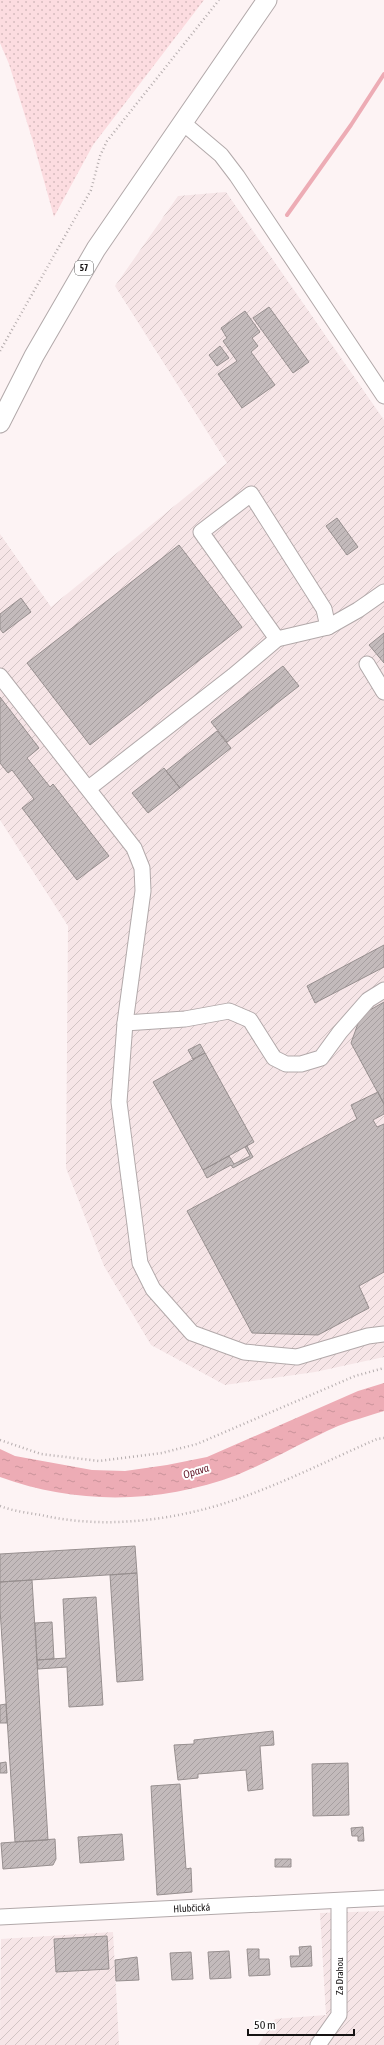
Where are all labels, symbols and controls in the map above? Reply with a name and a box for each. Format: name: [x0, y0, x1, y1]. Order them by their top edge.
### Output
road number: 57: [75, 261, 93, 275]
water label: Opava: [182, 1461, 210, 1481]
street label: Hlubčická: [173, 1902, 211, 1914]
street label: Za Drahou: [334, 1957, 345, 1995]
scale bar: [248, 2011, 354, 2037]
text: 50 m: [254, 2018, 276, 2032]

